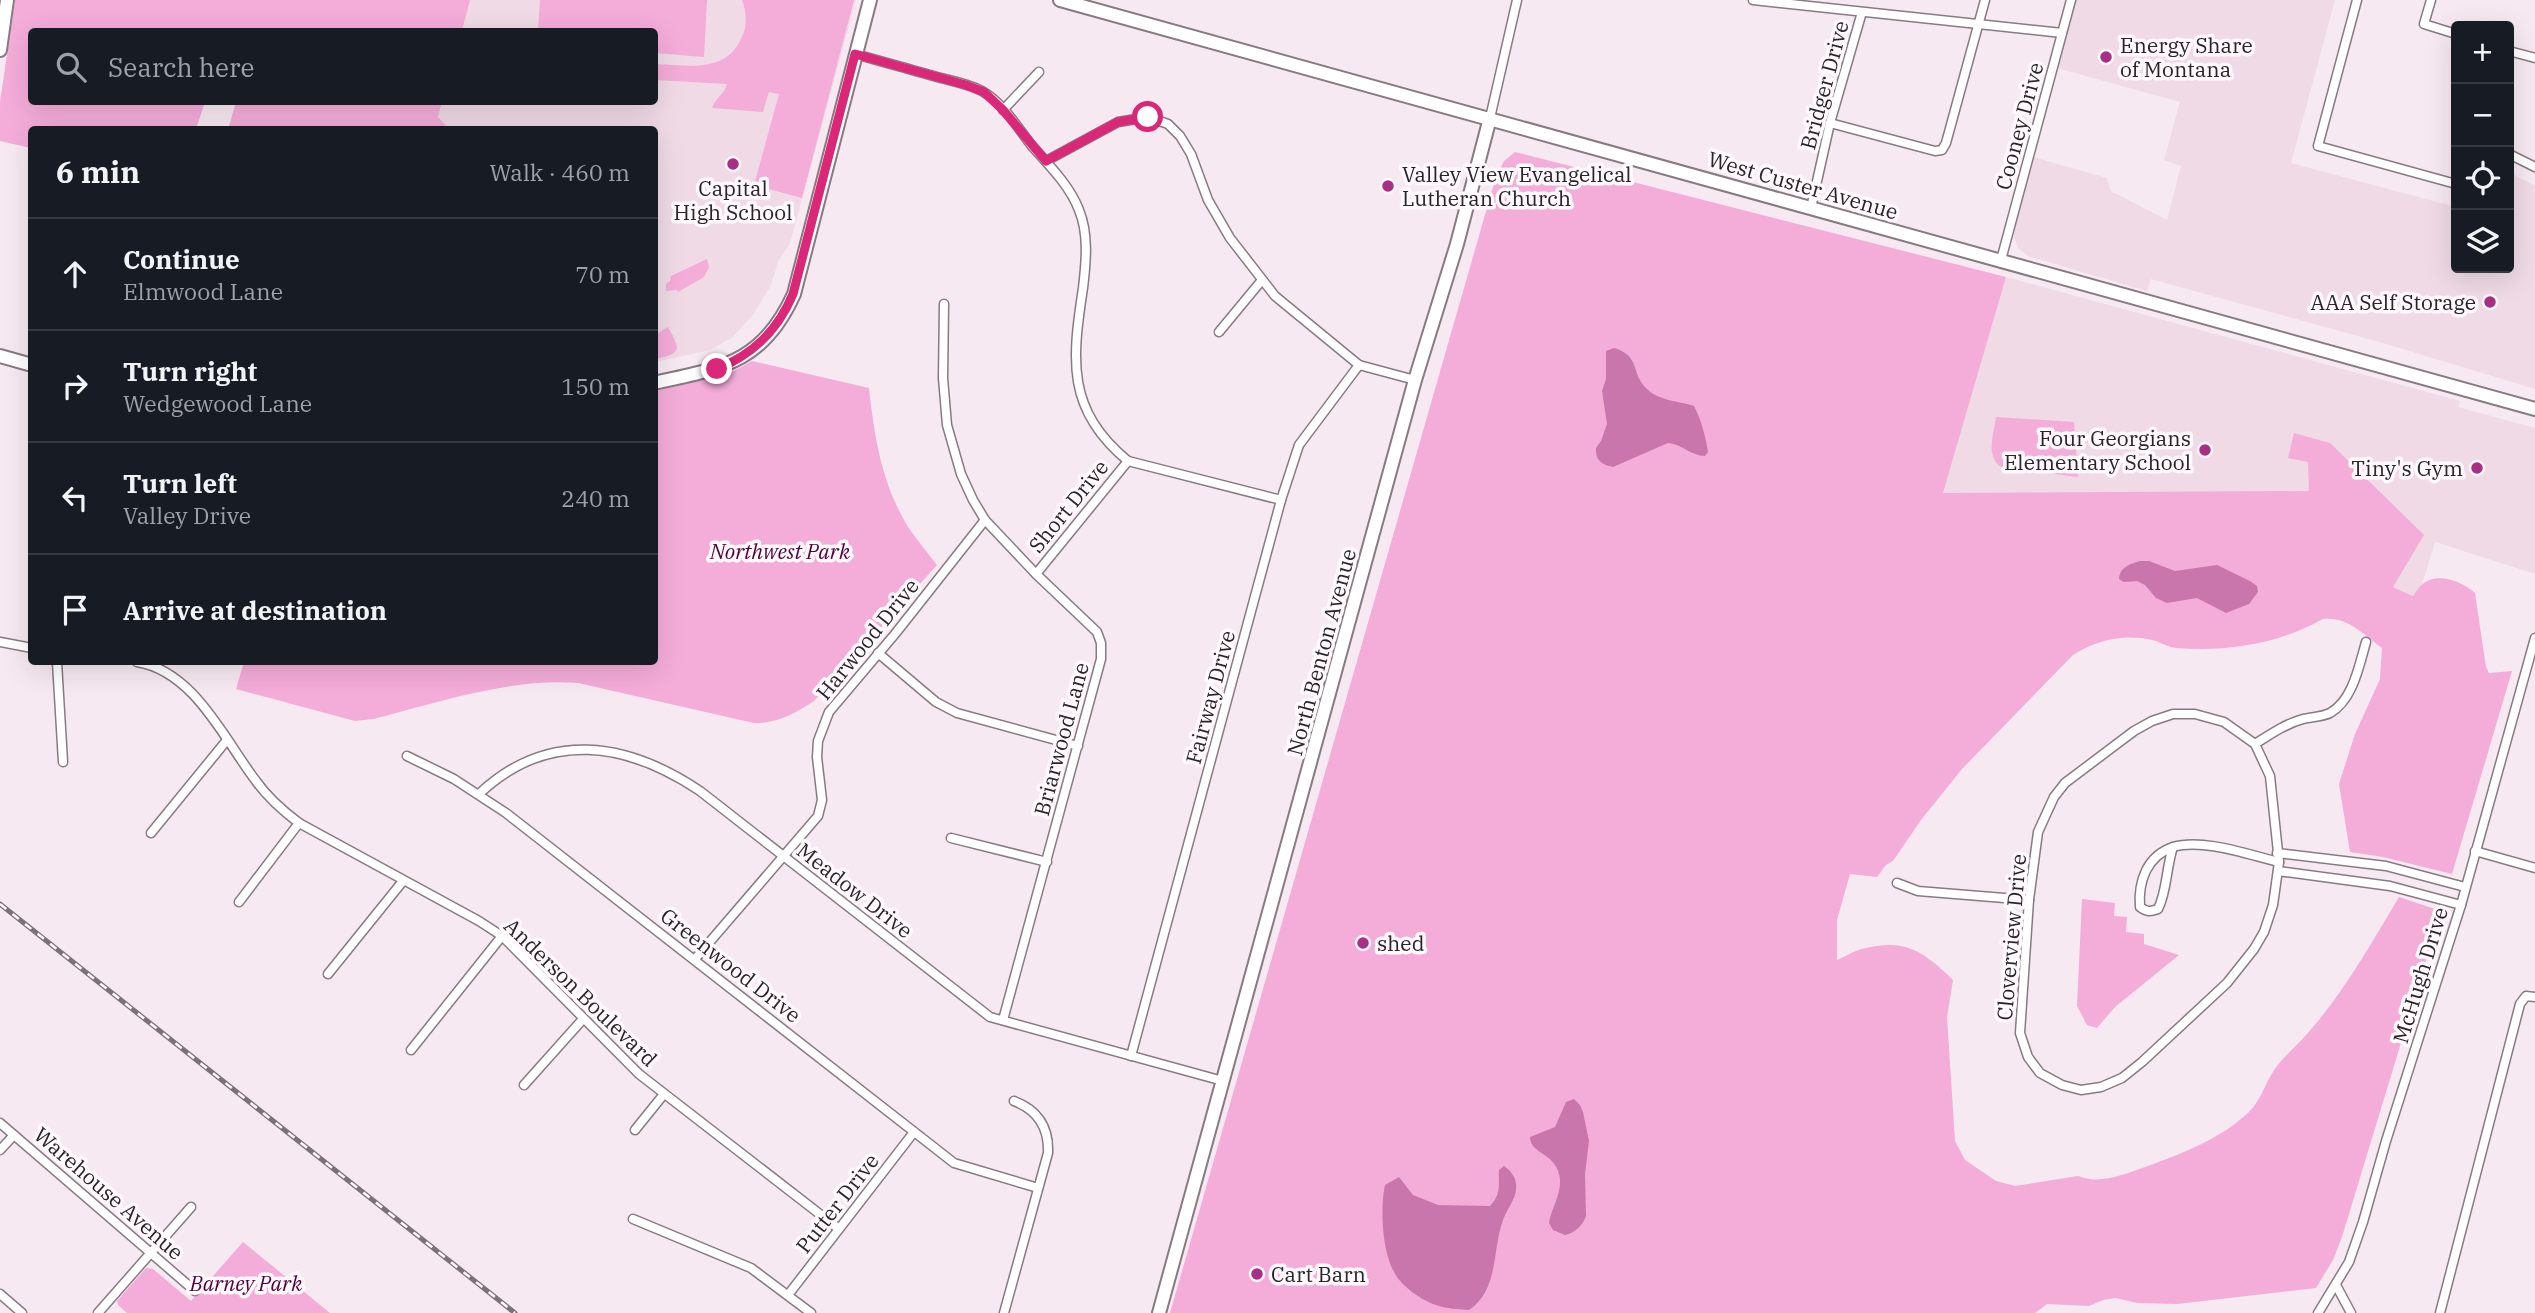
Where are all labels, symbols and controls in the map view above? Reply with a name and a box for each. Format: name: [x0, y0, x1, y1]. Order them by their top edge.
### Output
street label: Bridger Drive: [1793, 17, 1855, 153]
map controls: [2451, 21, 2514, 273]
button: +: [2451, 21, 2514, 84]
search box: [28, 28, 658, 105]
place label: Energy Share of Montana: [2120, 31, 2253, 83]
icon: search: [52, 48, 90, 86]
marker: Energy Share of Montana: [2098, 49, 2114, 65]
text: Search here: [108, 50, 254, 84]
street label: Cooney Drive: [1989, 59, 2049, 193]
button: −: [2451, 84, 2514, 147]
route start: [1132, 101, 1163, 132]
street label: West Custer Avenue: [1705, 144, 1901, 226]
button: locate: [2451, 147, 2514, 210]
text: 6 min: [56, 152, 140, 191]
marker: Capital High School: [725, 156, 741, 172]
text: Walk · 460 m: [489, 157, 630, 187]
place label: Valley View Evangelical Lutheran Church: [1402, 160, 1632, 212]
place label: Capital High School: [673, 174, 793, 226]
marker: Valley View Evangelical Lutheran Church: [1380, 178, 1396, 194]
button: layers: [2451, 210, 2514, 273]
text: Continue: [123, 242, 240, 276]
icon: ahead: [56, 255, 94, 293]
text: 70 m: [575, 259, 630, 289]
text: Elmwood Lane: [123, 276, 283, 306]
place label: AAA Self Storage: [2310, 288, 2476, 316]
marker: AAA Self Storage: [2482, 294, 2498, 310]
route end: [701, 353, 732, 384]
text: Turn right: [123, 354, 257, 388]
icon: right: [56, 367, 94, 405]
text: 150 m: [561, 371, 630, 401]
text: Wedgewood Lane: [123, 388, 312, 418]
place label: Four Georgians Elementary School: [2004, 424, 2191, 476]
marker: Four Georgians Elementary School: [2197, 442, 2213, 458]
street label: Short Drive: [1022, 454, 1114, 558]
place label: Tiny's Gym: [2351, 454, 2463, 482]
marker: Tiny's Gym: [2469, 460, 2485, 476]
text: Turn left: [123, 466, 237, 500]
icon: left: [56, 479, 94, 517]
text: 240 m: [561, 483, 630, 513]
text: Valley Drive: [123, 500, 251, 530]
park label: Northwest Park: [709, 537, 851, 565]
street label: North Benton Avenue: [1280, 545, 1362, 759]
street label: Harwood Drive: [809, 572, 925, 706]
icon: arrive: [56, 591, 94, 629]
text: Arrive at destination: [123, 593, 387, 627]
street label: Fairway Drive: [1179, 627, 1241, 767]
street label: Briarwood Lane: [1027, 659, 1095, 819]
street label: Meadow Drive: [791, 836, 919, 944]
street label: Cloverview Drive: [1990, 853, 2032, 1021]
street label: Greenwood Drive: [655, 901, 807, 1029]
street label: McHugh Drive: [2386, 903, 2454, 1047]
street label: Anderson Boulevard: [498, 912, 664, 1073]
place label: shed: [1377, 929, 1425, 957]
marker: shed: [1355, 935, 1371, 951]
street label: Warehouse Avenue: [28, 1120, 190, 1266]
street label: Putter Drive: [789, 1147, 885, 1259]
place label: Cart Barn: [1271, 1260, 1366, 1288]
marker: Cart Barn: [1249, 1266, 1265, 1282]
park label: Barney Park: [189, 1269, 303, 1297]

